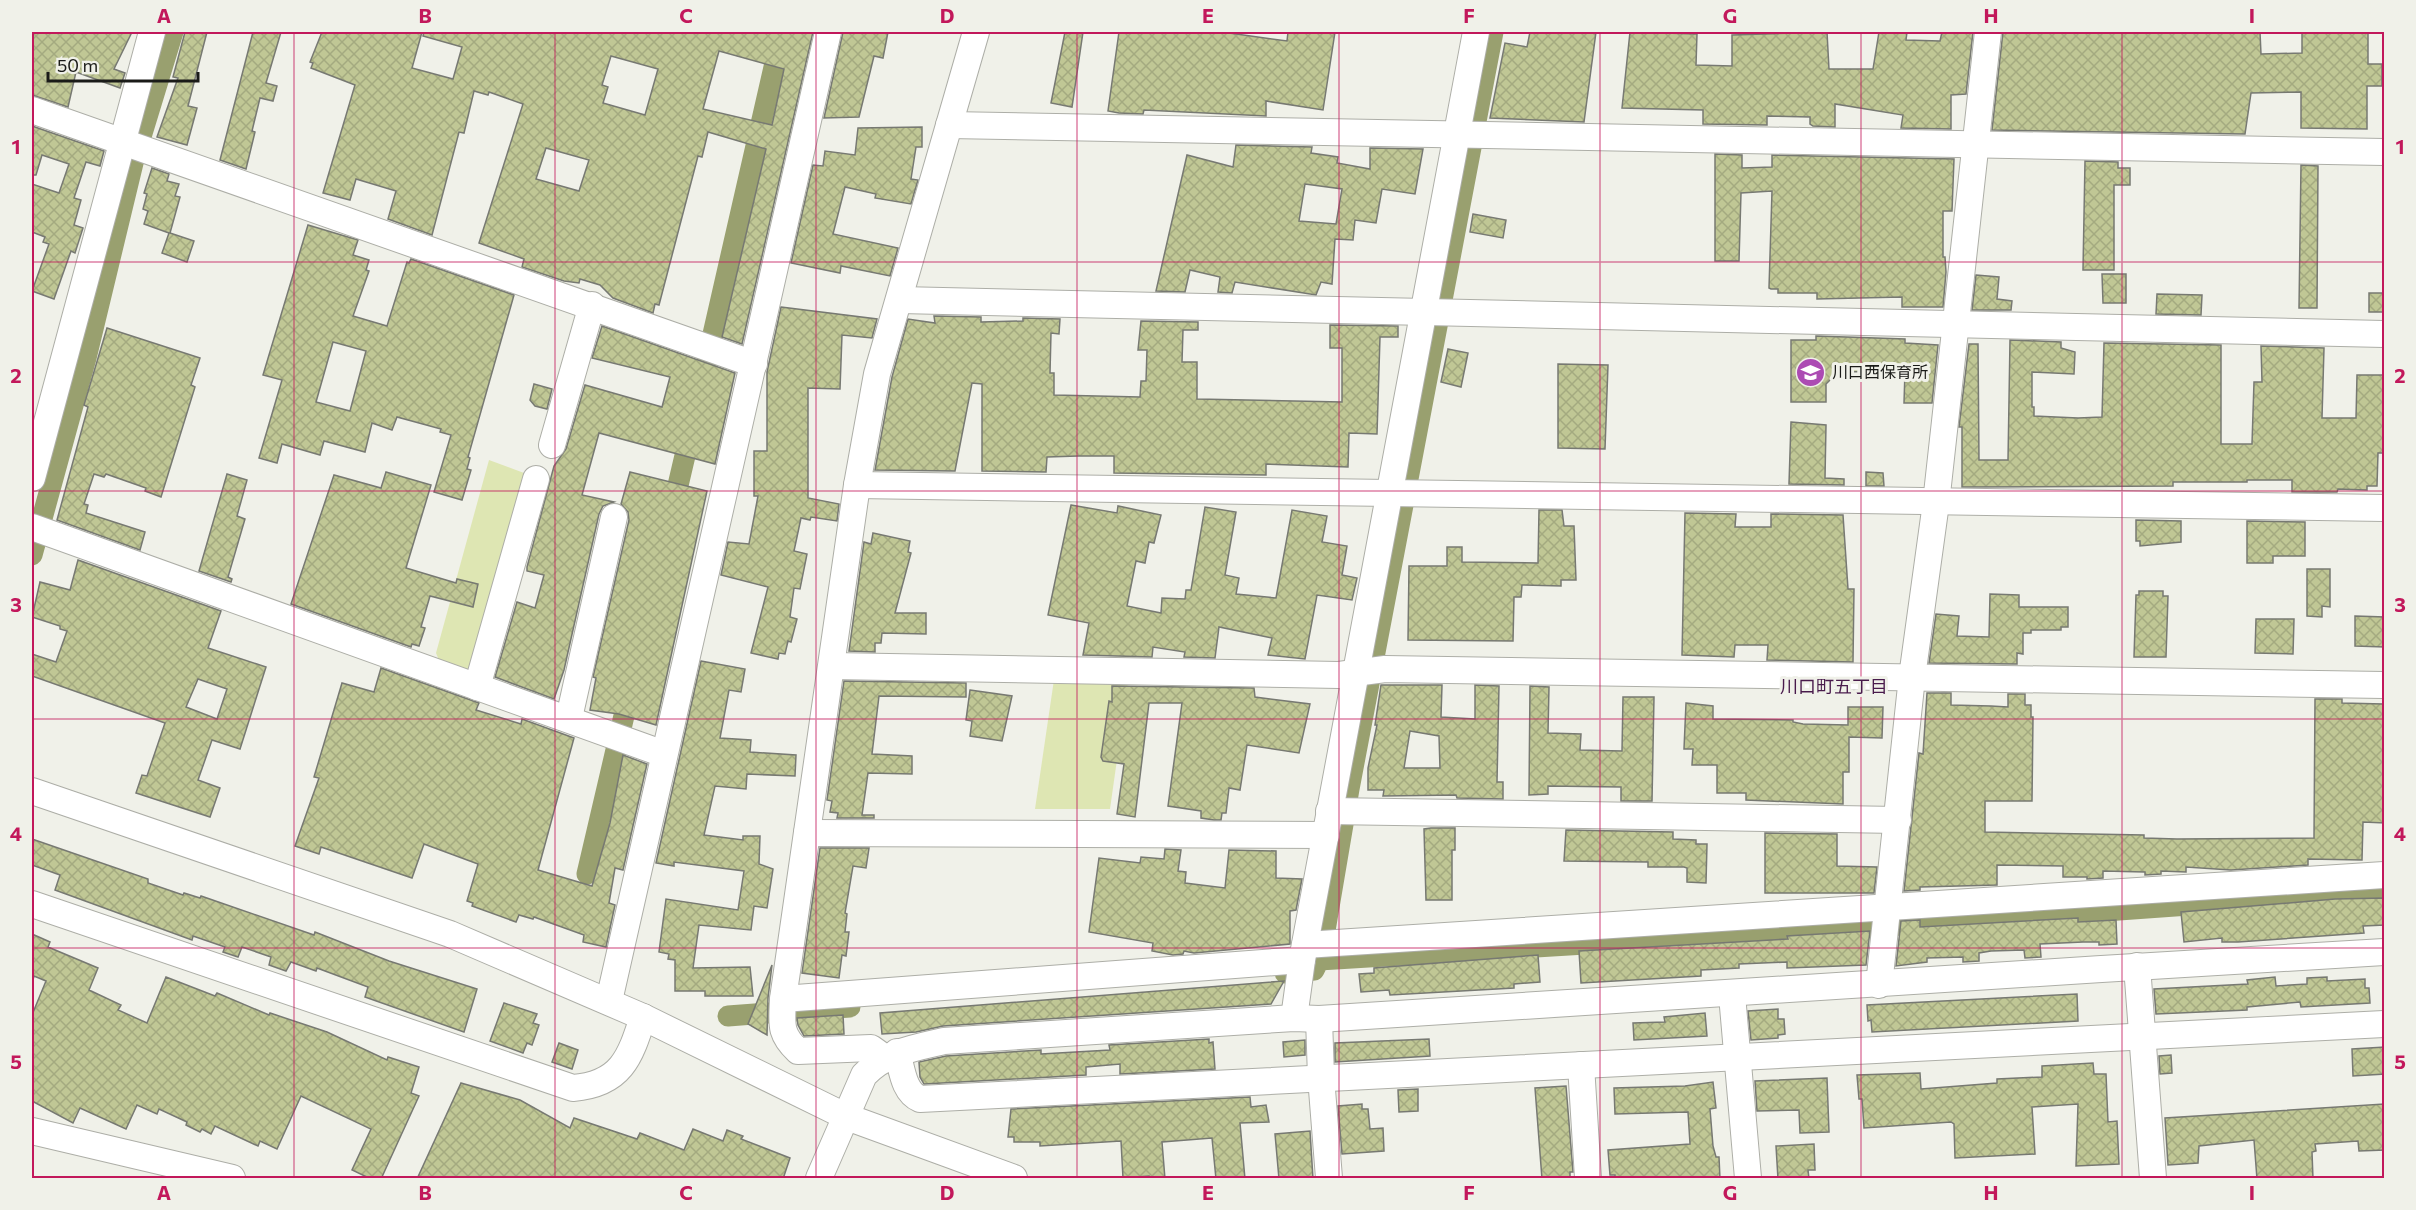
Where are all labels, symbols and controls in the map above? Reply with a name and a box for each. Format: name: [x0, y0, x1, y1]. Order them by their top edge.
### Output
text: A: [157, 3, 171, 27]
text: B: [418, 3, 432, 27]
text: C: [679, 3, 693, 27]
text: D: [940, 3, 954, 27]
text: E: [1202, 3, 1214, 27]
text: F: [1463, 3, 1475, 27]
text: G: [1723, 3, 1737, 27]
text: H: [1984, 3, 1999, 27]
text: I: [2249, 3, 2255, 27]
scale bar: [48, 45, 198, 83]
text: 50 m: [57, 54, 98, 76]
text: 1: [11, 134, 21, 158]
text: 1: [2395, 134, 2405, 158]
school or university icon: 川口西保育所: [1795, 356, 1827, 388]
place label: 川口西保育所: [1832, 362, 1928, 381]
text: 2: [10, 363, 22, 387]
text: 2: [2394, 363, 2406, 387]
text: 3: [10, 592, 22, 616]
text: 3: [2394, 592, 2406, 616]
district label: 川口町五丁目: [1780, 675, 1888, 697]
text: 4: [10, 821, 22, 845]
text: 4: [2394, 821, 2406, 845]
text: 5: [10, 1049, 22, 1073]
text: 5: [2394, 1049, 2406, 1073]
text: A: [157, 1180, 171, 1204]
text: B: [418, 1180, 432, 1204]
text: C: [679, 1180, 693, 1204]
text: D: [940, 1180, 954, 1204]
text: E: [1202, 1180, 1214, 1204]
text: F: [1463, 1180, 1475, 1204]
text: G: [1723, 1180, 1737, 1204]
text: H: [1984, 1180, 1999, 1204]
text: I: [2249, 1180, 2255, 1204]

